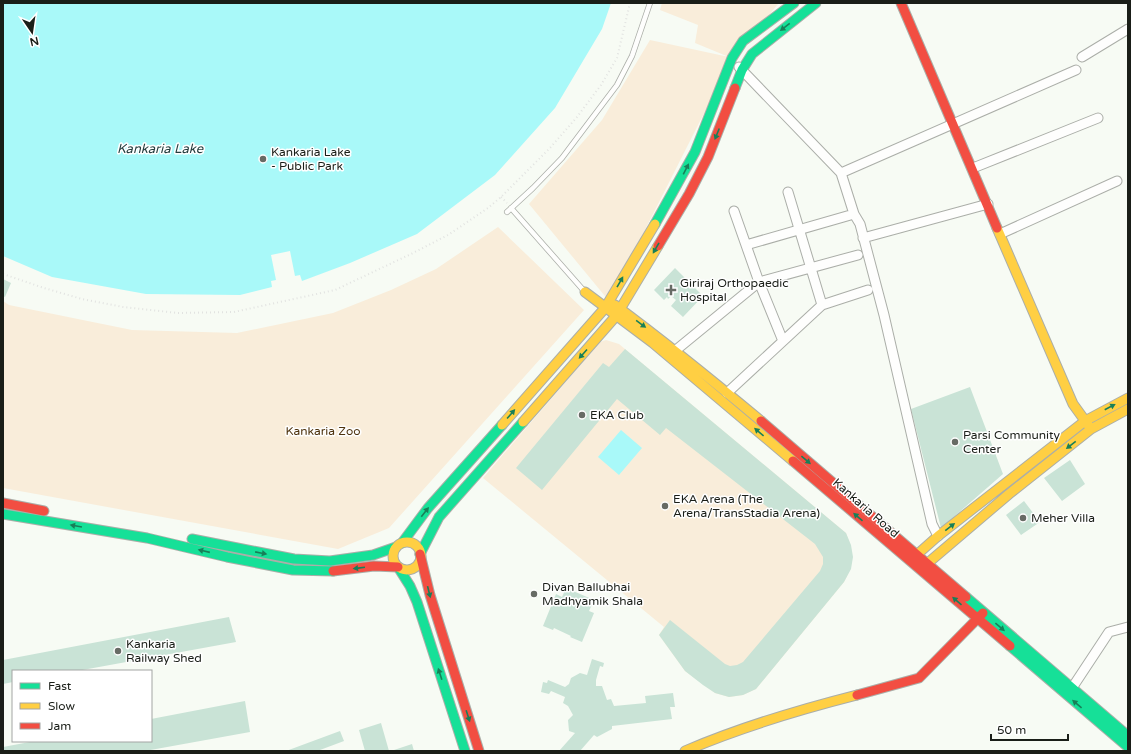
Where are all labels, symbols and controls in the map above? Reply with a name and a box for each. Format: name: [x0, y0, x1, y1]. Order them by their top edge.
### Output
north arrow: [12, 12, 52, 52]
one-way arrow: [780, 23, 791, 32]
text: N: [28, 34, 40, 49]
one-way arrow: [714, 128, 720, 140]
water label: Kankaria Lake: [117, 141, 204, 157]
place label: Kankaria Lake - Public Park: [271, 145, 351, 173]
marker: Kankaria Lake - Public Park: [258, 154, 268, 164]
one-way arrow: [682, 164, 689, 175]
one-way arrow: [653, 242, 660, 254]
one-way arrow: [617, 276, 624, 288]
place label: Giriraj Orthopaedic Hospital: [680, 276, 789, 304]
marker: Giriraj Orthopaedic Hospital: [665, 284, 677, 296]
one-way arrow: [636, 320, 646, 328]
one-way arrow: [578, 349, 587, 360]
one-way arrow: [1104, 404, 1116, 411]
place label: EKA Club: [590, 408, 644, 422]
one-way arrow: [507, 409, 516, 419]
marker: EKA Club: [577, 410, 587, 420]
park label: Kankaria Zoo: [286, 424, 360, 438]
one-way arrow: [754, 428, 765, 437]
place label: Parsi Community Center: [963, 428, 1061, 456]
marker: Parsi Community Center: [950, 437, 960, 447]
one-way arrow: [1066, 440, 1077, 449]
one-way arrow: [800, 456, 811, 465]
street label: Kankaria Road: [830, 476, 902, 540]
place label: EKA Arena (The Arena/TransStadia Arena): [673, 492, 820, 520]
marker: EKA Arena (The Arena/TransStadia Arena): [660, 501, 670, 511]
one-way arrow: [421, 506, 430, 517]
place label: Meher Villa: [1031, 511, 1095, 525]
one-way arrow: [853, 512, 863, 522]
marker: Meher Villa: [1018, 513, 1028, 523]
one-way arrow: [70, 523, 82, 529]
one-way arrow: [944, 523, 955, 531]
one-way arrow: [197, 548, 210, 554]
one-way arrow: [255, 550, 267, 556]
one-way arrow: [353, 565, 365, 571]
place label: Divan Ballubhai Madhyamik Shala: [542, 580, 643, 608]
one-way arrow: [426, 586, 432, 598]
marker: Divan Ballubhai Madhyamik Shala: [529, 589, 539, 599]
one-way arrow: [952, 597, 962, 606]
one-way arrow: [995, 622, 1006, 631]
place label: Kankaria Railway Shed: [126, 637, 202, 665]
marker: Kankaria Railway Shed: [113, 646, 123, 656]
one-way arrow: [437, 668, 443, 680]
legend: [12, 670, 152, 742]
text: Fast: [48, 679, 72, 693]
text: Slow: [48, 699, 75, 713]
one-way arrow: [1072, 699, 1082, 709]
one-way arrow: [465, 710, 471, 722]
scale bar: [991, 716, 1068, 742]
text: Jam: [48, 719, 71, 733]
text: 50 m: [997, 723, 1026, 737]

